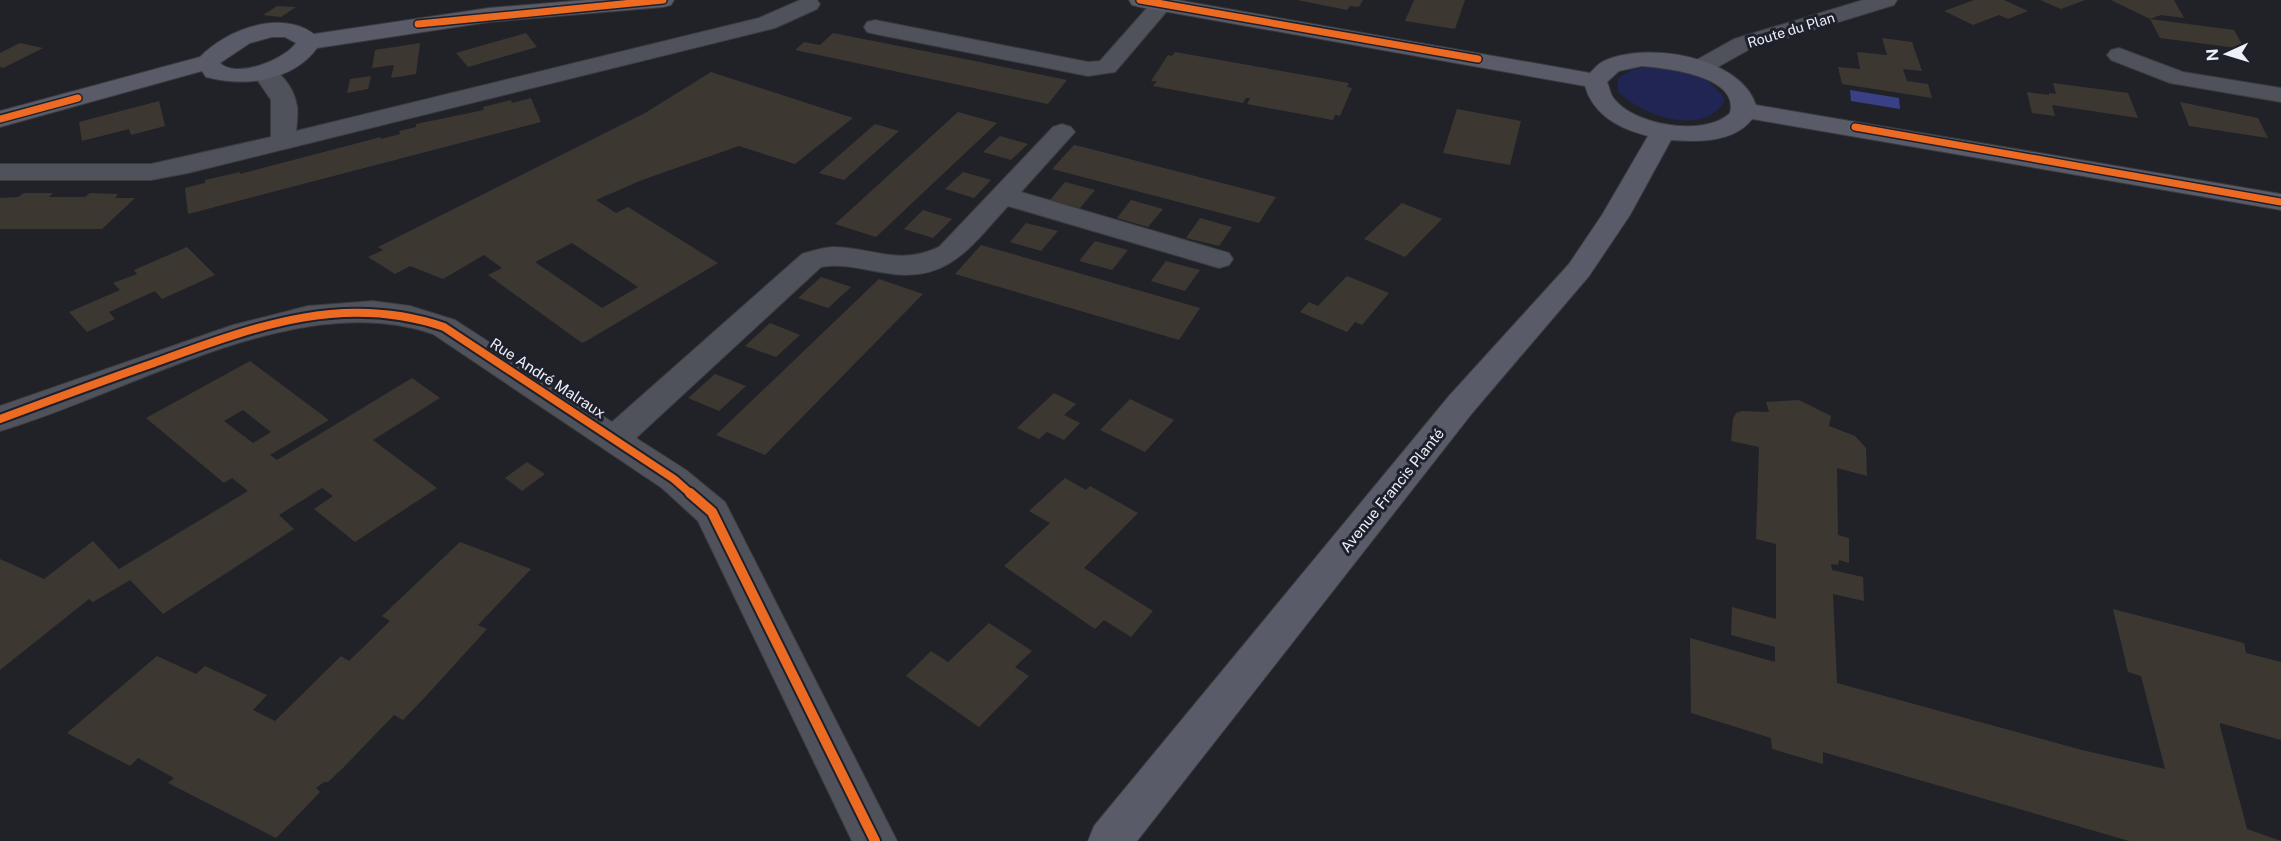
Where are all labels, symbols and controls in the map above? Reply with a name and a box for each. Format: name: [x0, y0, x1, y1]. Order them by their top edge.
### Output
street label: Route du Plan: [1745, 9, 1837, 51]
north arrow: [2197, 24, 2257, 84]
text: N: [2203, 48, 2222, 62]
street label: Rue André Malraux: [487, 334, 609, 422]
street label: Avenue Francis Planté: [1337, 425, 1447, 555]

